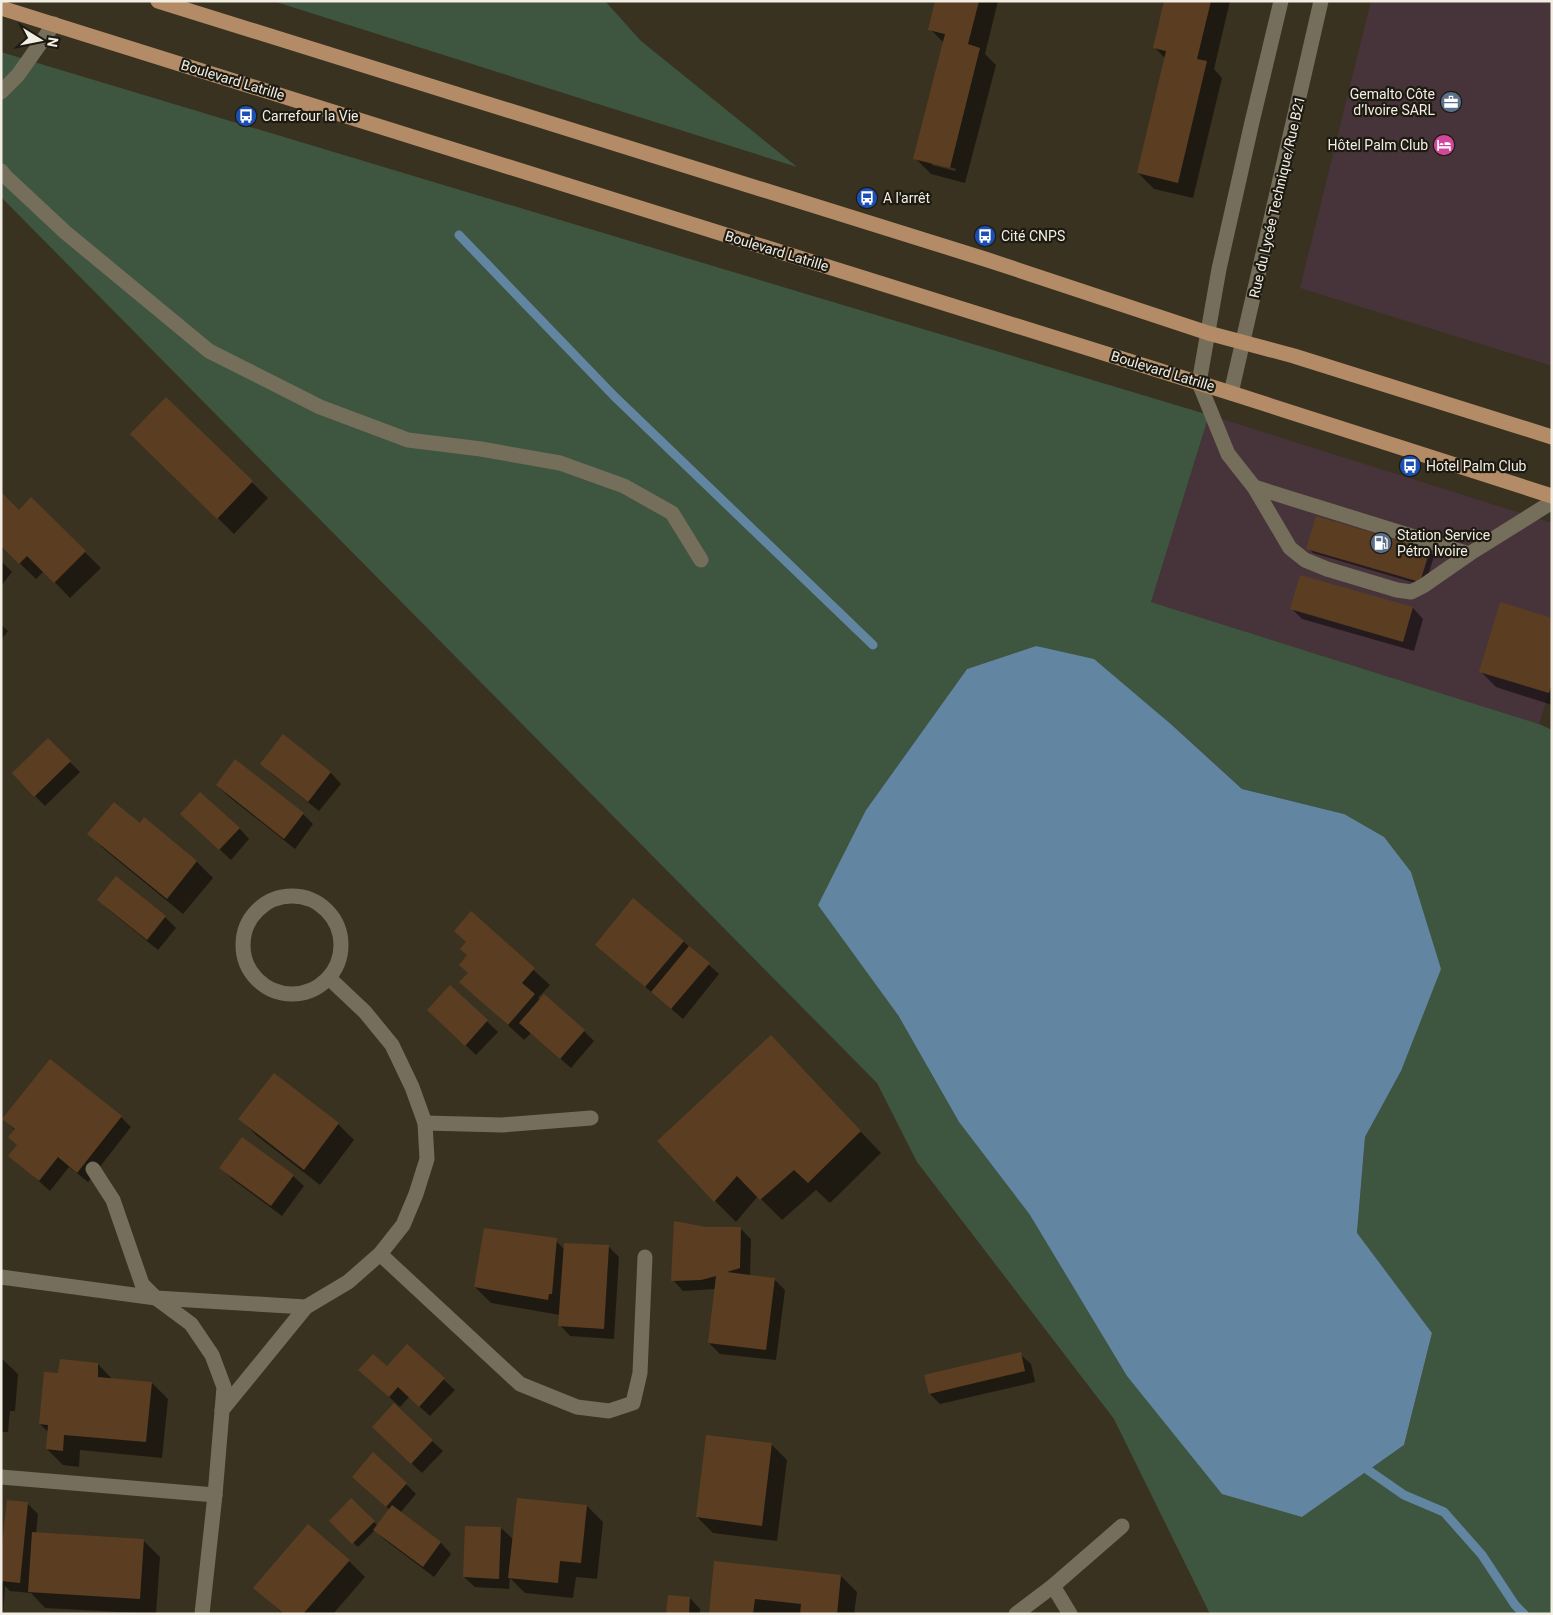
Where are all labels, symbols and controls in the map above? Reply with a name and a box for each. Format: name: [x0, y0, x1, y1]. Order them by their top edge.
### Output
north arrow: [15, 15, 65, 65]
text: N: [44, 36, 62, 49]
street label: Boulevard Latrille: [179, 57, 287, 103]
place label: Gemalto Côte d’Ivoire SARL: [1350, 86, 1435, 118]
office icon: Gemalto Côte d’Ivoire SARL: [1439, 90, 1463, 114]
street label: Rue du Lycée Technique/Rue B21: [1246, 94, 1308, 300]
bus stop icon: Carrefour la Vie: [234, 104, 258, 128]
place label: Carrefour la Vie: [262, 108, 359, 124]
hotel icon: Hôtel Palm Club: [1432, 133, 1456, 157]
place label: Hôtel Palm Club: [1328, 137, 1428, 153]
bus stop icon: A l'arrêt: [855, 186, 879, 210]
place label: A l'arrêt: [883, 190, 931, 206]
bus stop icon: Cité CNPS: [973, 224, 997, 248]
street label: Boulevard Latrille: [723, 228, 831, 274]
place label: Cité CNPS: [1001, 228, 1065, 244]
street label: Boulevard Latrille: [1109, 348, 1217, 394]
bus stop icon: Hotel Palm Club: [1398, 454, 1422, 478]
place label: Hotel Palm Club: [1426, 458, 1527, 474]
place label: Station Service Pétro Ivoire: [1397, 527, 1490, 559]
fuel station icon: Station Service Pétro Ivoire: [1369, 531, 1393, 555]

